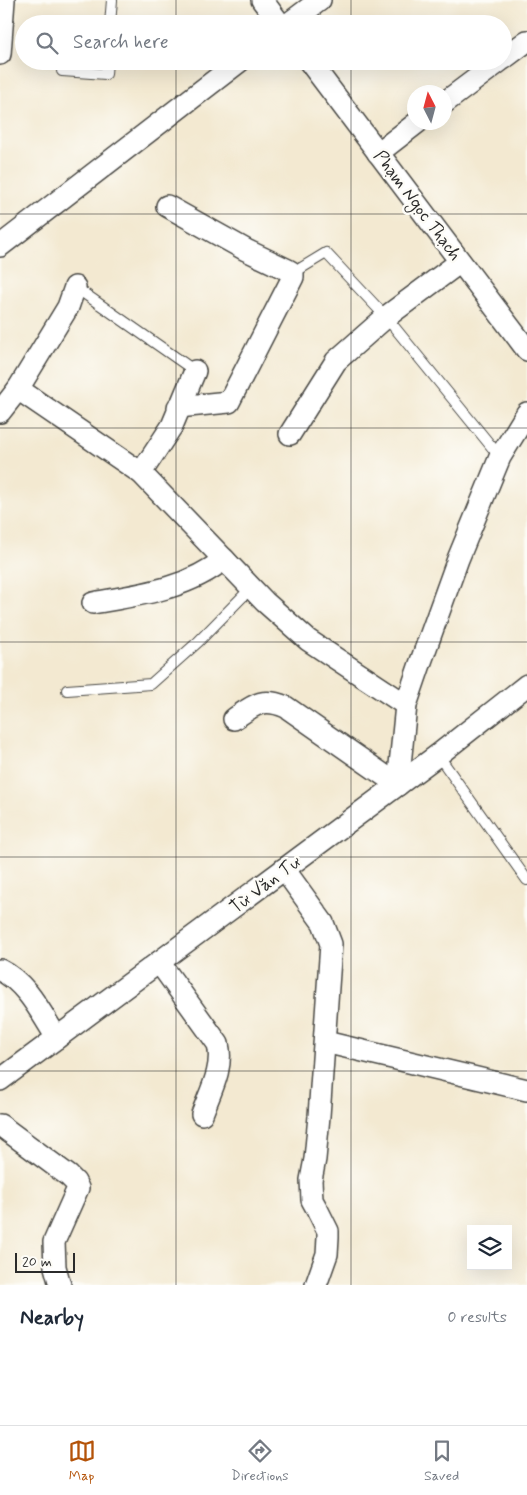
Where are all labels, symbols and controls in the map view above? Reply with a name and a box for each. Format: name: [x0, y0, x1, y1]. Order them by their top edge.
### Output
search box: [15, 15, 512, 70]
icon: search: [33, 29, 61, 57]
text: Search here: [73, 30, 169, 55]
north arrow: [407, 85, 452, 130]
street label: Phạm Ngọc Thạch: [367, 145, 467, 266]
street label: Từ Văn Tư: [225, 850, 306, 920]
map controls: [467, 1225, 512, 1270]
button: layers: [467, 1225, 512, 1270]
scale bar: [15, 1250, 75, 1273]
text: 20 m: [22, 1253, 52, 1271]
text: Nearby: [20, 1304, 84, 1332]
text: 0 results: [447, 1307, 507, 1328]
tab: Map: [68, 1437, 96, 1485]
tab: Directions: [231, 1437, 289, 1485]
tab: Saved: [424, 1437, 459, 1485]

